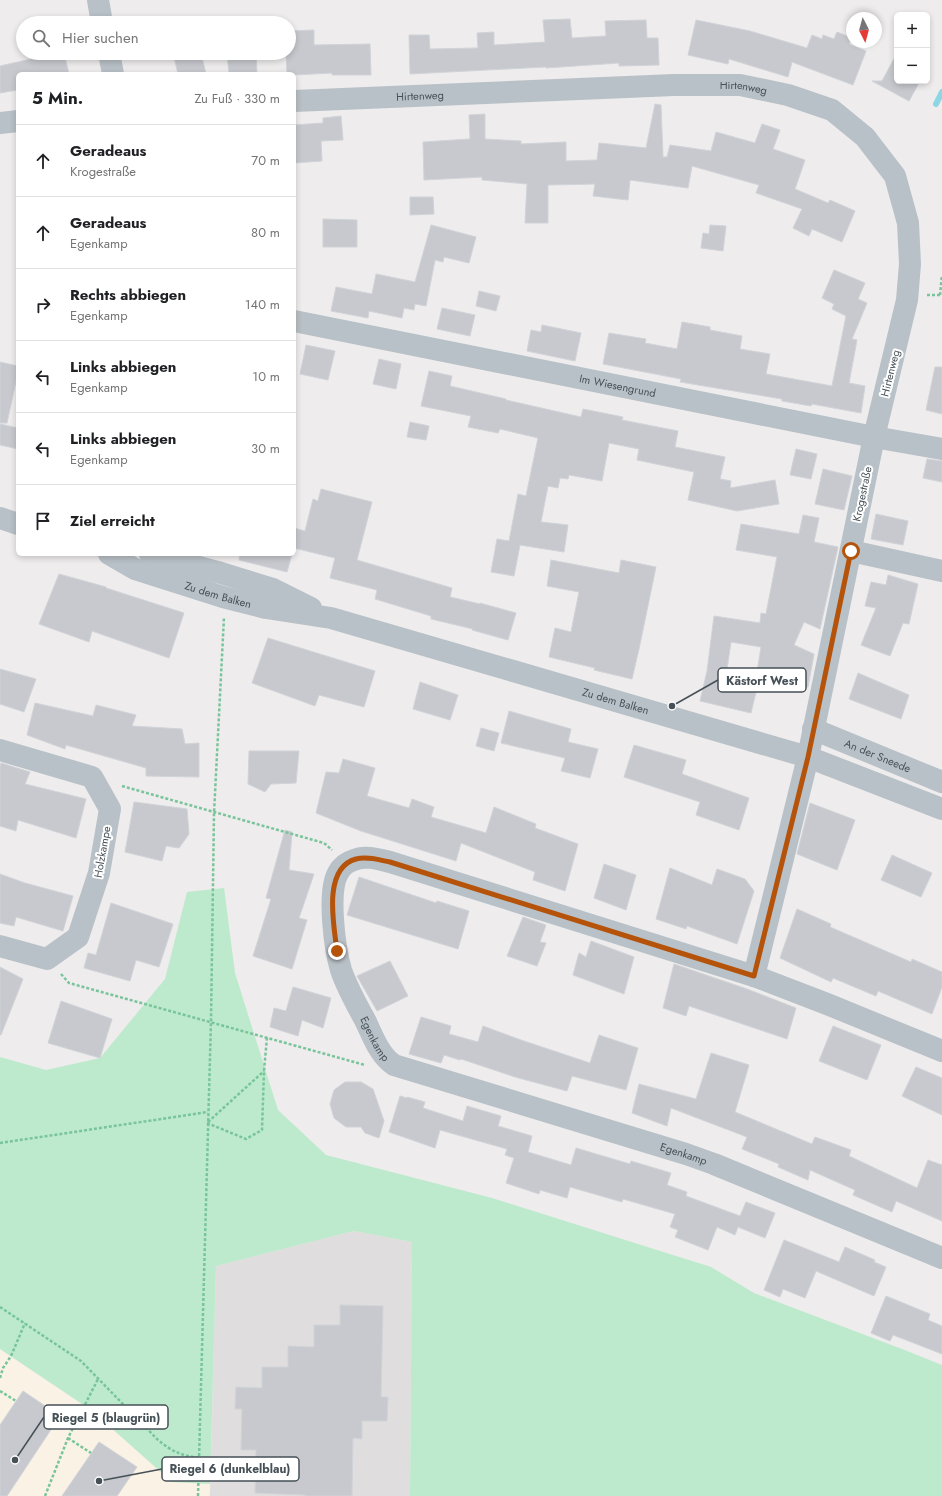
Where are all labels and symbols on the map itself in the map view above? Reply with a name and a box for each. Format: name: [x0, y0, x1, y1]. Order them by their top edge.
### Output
north arrow: [846, 12, 882, 48]
street label: Hirtenweg: [720, 77, 769, 98]
street label: Hirtenweg: [396, 87, 444, 105]
street label: Hirtenweg: [876, 348, 904, 398]
street label: Im Wiesengrund: [578, 370, 657, 401]
street label: Krogestraße: [848, 465, 876, 523]
route start: [842, 542, 860, 560]
street label: Zu dem Balken: [183, 577, 253, 612]
callout: Kästorf West: [718, 668, 806, 692]
text: Kästorf West: [726, 672, 798, 690]
street label: Zu dem Balken: [580, 684, 651, 718]
street label: An der Sneede: [842, 735, 914, 777]
street label: Holzkampe: [90, 825, 114, 879]
route end: [328, 942, 346, 960]
street label: Egenkamp: [356, 1013, 393, 1065]
street label: Egenkamp: [658, 1139, 710, 1169]
callout: Riegel 5 (blaugrün): [44, 1405, 168, 1429]
text: Riegel 5 (blaugrün): [52, 1409, 160, 1427]
callout: Riegel 6 (dunkelblau): [162, 1457, 299, 1481]
text: Riegel 6 (dunkelblau): [170, 1460, 290, 1478]

